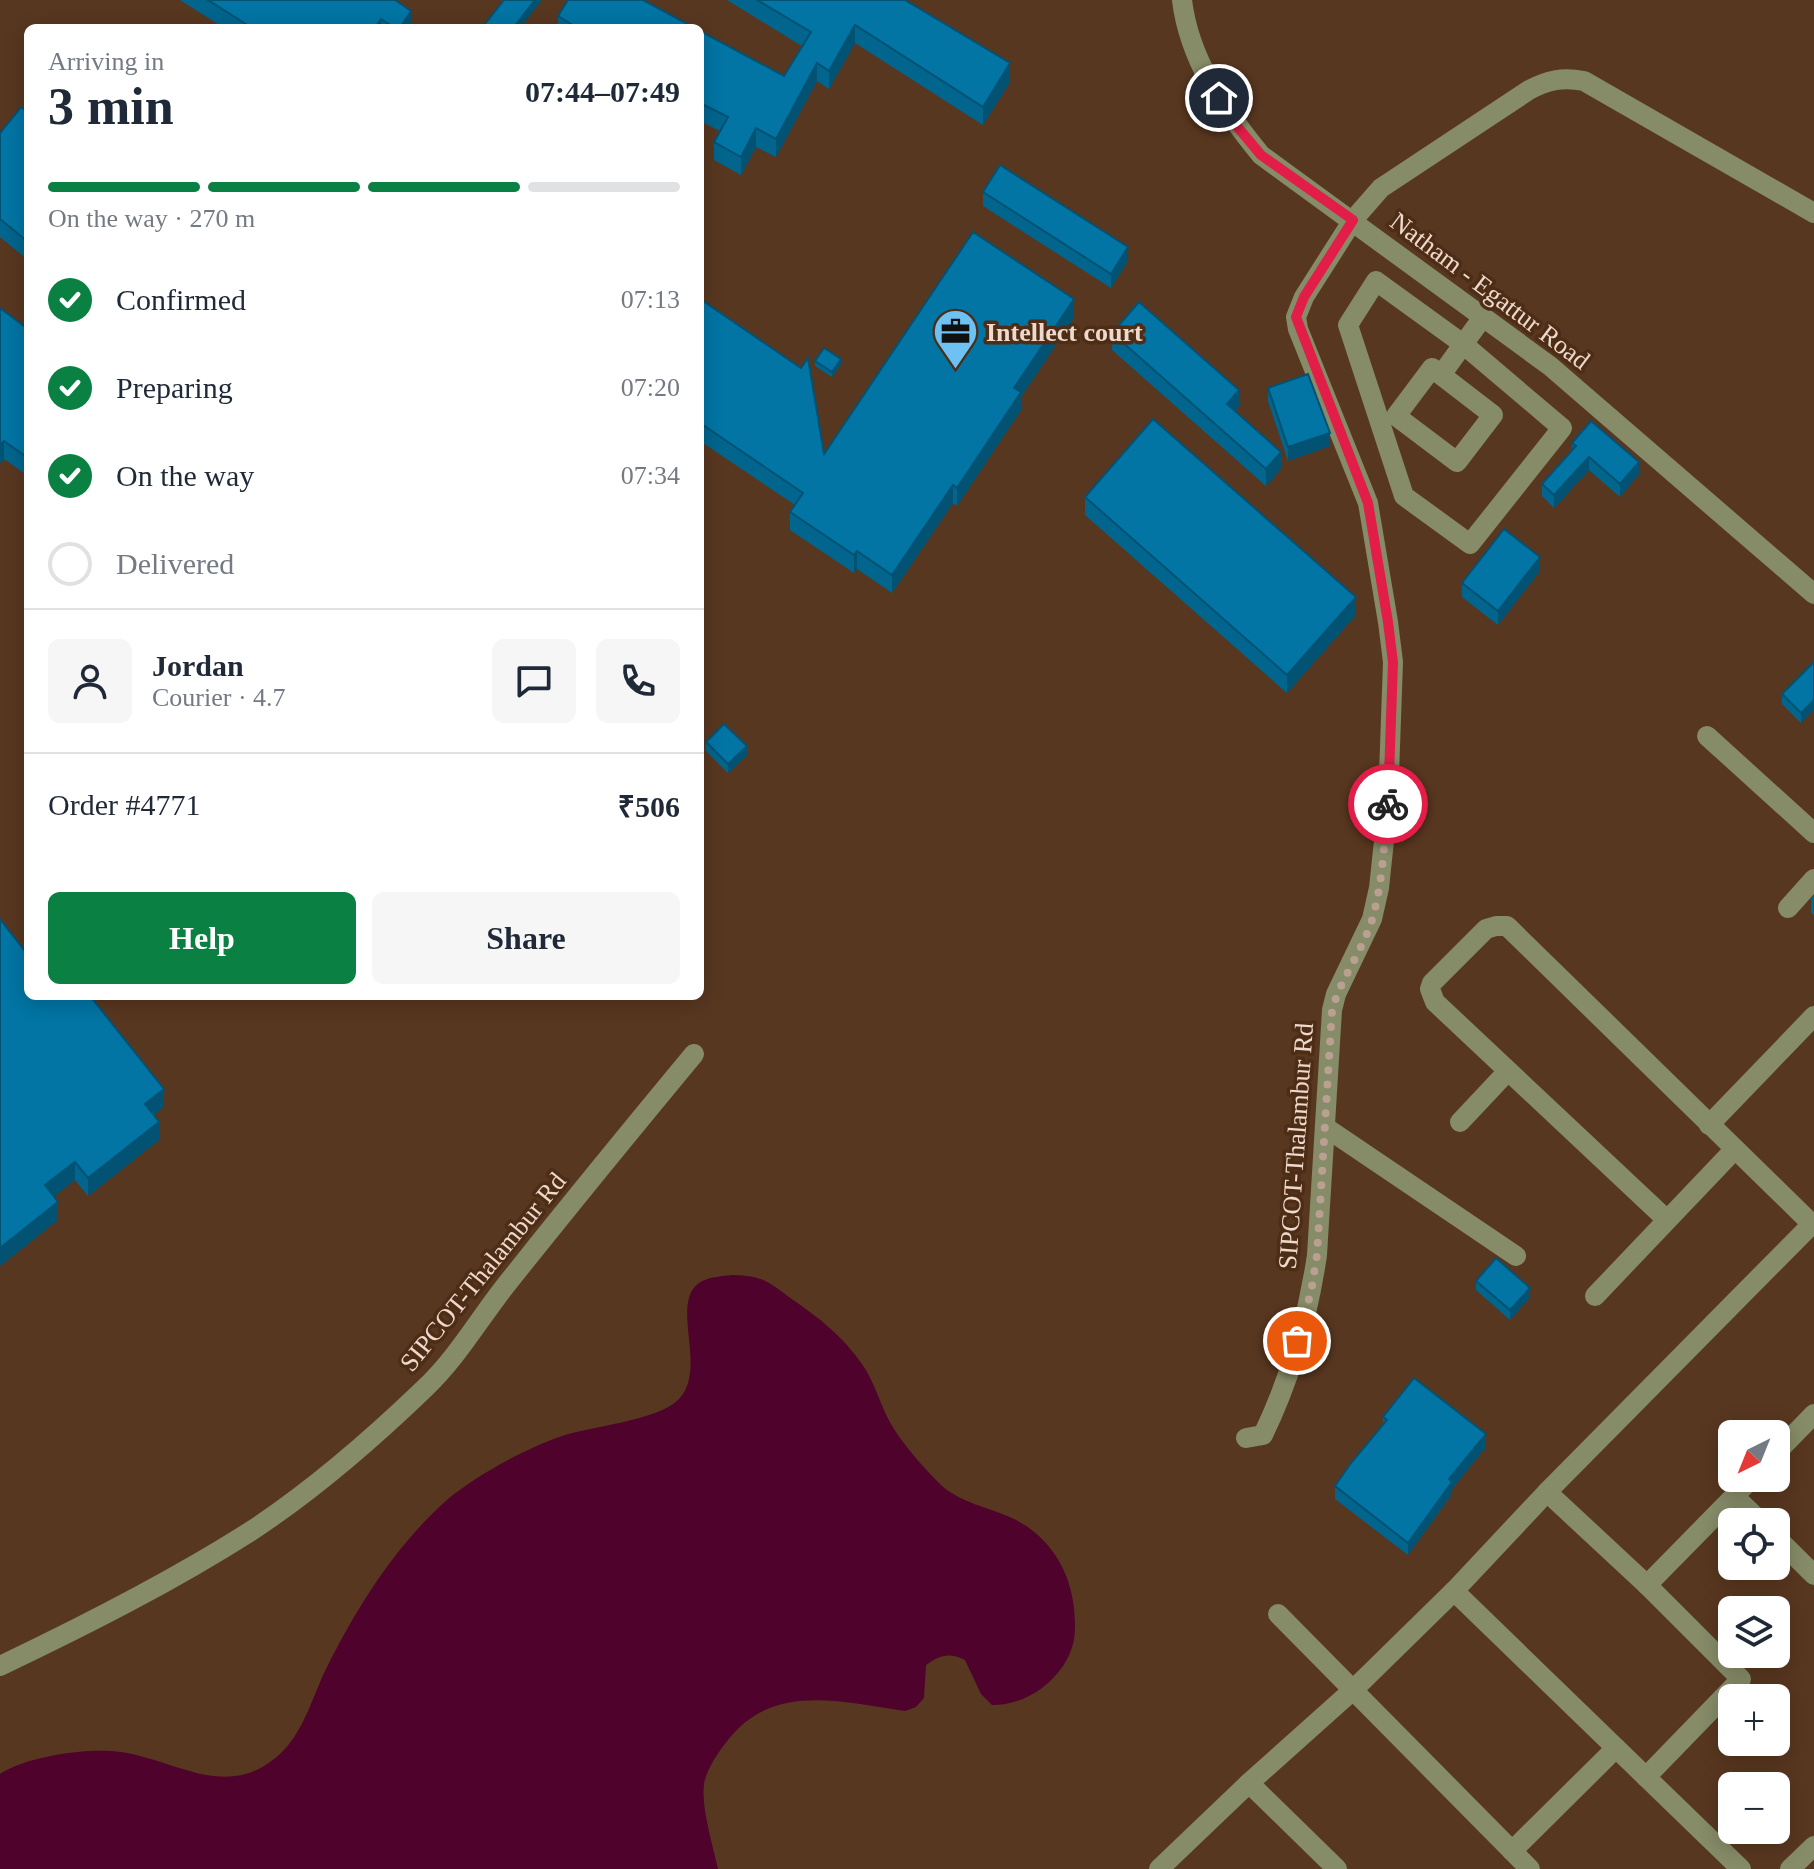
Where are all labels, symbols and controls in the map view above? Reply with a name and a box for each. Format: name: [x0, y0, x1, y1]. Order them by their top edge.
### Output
text: Arriving in: [48, 47, 164, 76]
pin: [1185, 64, 1253, 132]
text: 07:44–07:49: [525, 75, 680, 108]
icon: home: [1197, 76, 1241, 120]
text: 3 min: [48, 78, 174, 135]
text: On the way · 270 m: [48, 204, 255, 233]
street label: Natham - Egattur Road: [1385, 207, 1595, 375]
icon: check: [48, 278, 92, 322]
text: Confirmed: [116, 283, 246, 316]
text: 07:13: [621, 285, 680, 314]
office icon: Intellect court: [931, 308, 979, 371]
place label: Intellect court: [986, 318, 1143, 347]
icon: check: [48, 366, 92, 410]
text: Preparing: [116, 371, 233, 404]
text: 07:20: [621, 373, 680, 402]
icon: check: [48, 454, 92, 498]
text: On the way: [116, 459, 254, 492]
text: 07:34: [621, 461, 680, 490]
text: Delivered: [116, 547, 234, 580]
button: person: [48, 639, 132, 723]
button: chat: [492, 639, 576, 723]
button: phone: [596, 639, 680, 723]
text: Jordan: [152, 649, 244, 682]
text: Courier · 4.7: [152, 683, 286, 712]
courier: [1348, 764, 1428, 844]
icon: bike: [1366, 782, 1410, 826]
text: Order #4771: [48, 788, 200, 821]
text: ₹506: [618, 790, 680, 823]
button: Help: [48, 892, 356, 984]
button: Share: [372, 892, 680, 984]
street label: SIPCOT-Thalambur Rd: [1273, 1022, 1319, 1270]
street label: SIPCOT-Thalambur Rd: [394, 1167, 572, 1377]
pin: [1263, 1307, 1331, 1375]
icon: bag: [1275, 1319, 1319, 1363]
north arrow: [1718, 1420, 1790, 1492]
map controls: [1718, 1420, 1790, 1844]
button: locate: [1718, 1508, 1790, 1580]
button: layers: [1718, 1596, 1790, 1668]
button: +: [1718, 1684, 1790, 1756]
button: −: [1718, 1772, 1790, 1844]

